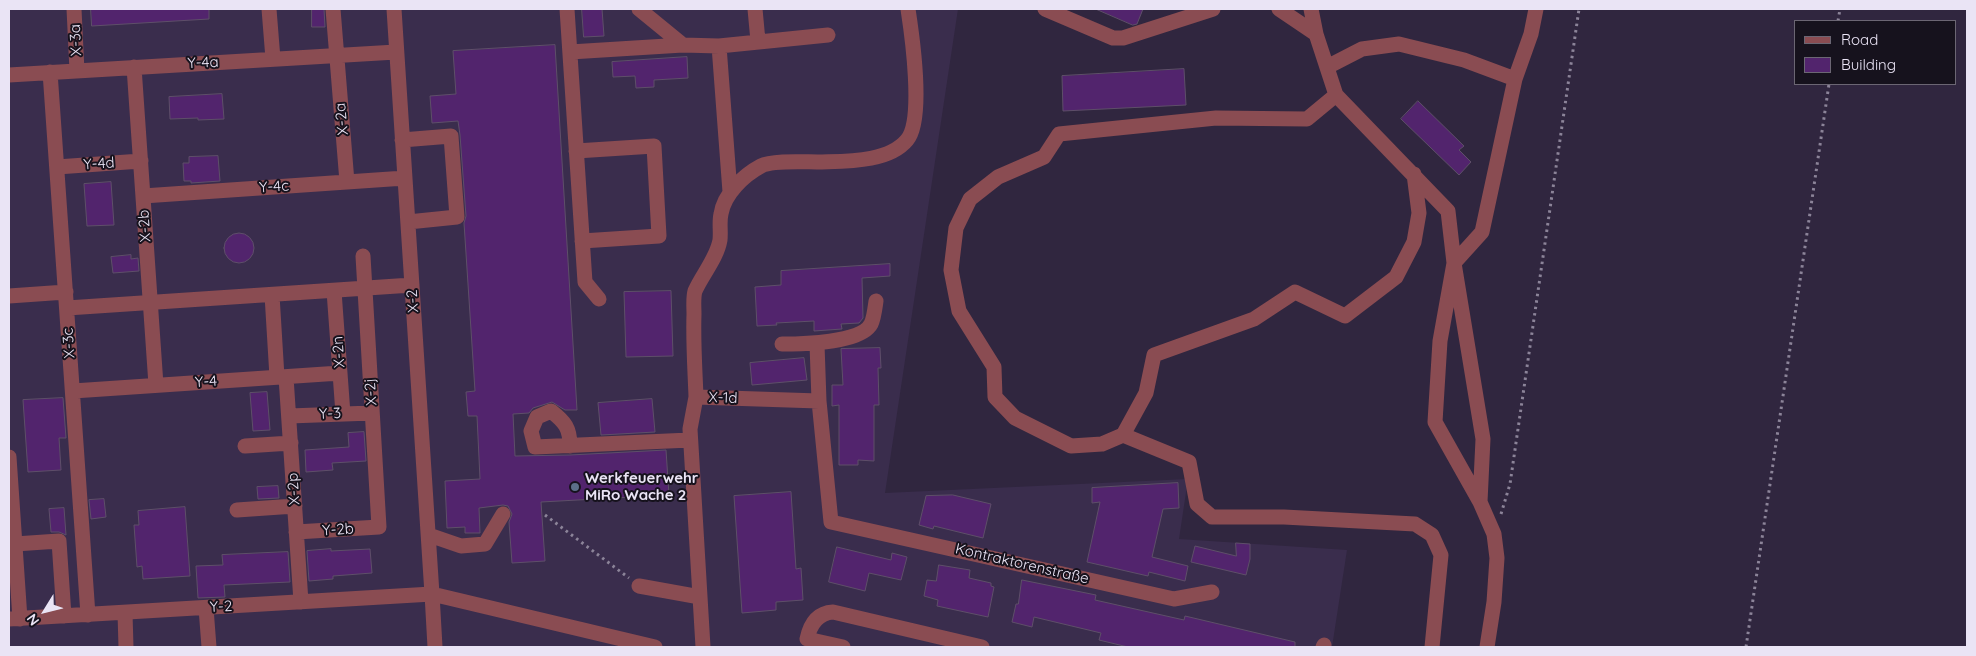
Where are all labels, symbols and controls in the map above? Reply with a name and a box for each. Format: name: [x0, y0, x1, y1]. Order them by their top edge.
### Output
legend: [1794, 20, 1956, 85]
street label: X-3a: [66, 24, 86, 56]
text: Road: [1841, 30, 1878, 49]
street label: Y-4a: [187, 53, 219, 73]
text: Building: [1841, 55, 1896, 74]
street label: X-2a: [332, 102, 352, 136]
street label: Y-4d: [83, 154, 115, 174]
street label: Y-4c: [258, 177, 290, 197]
street label: X-2b: [135, 209, 155, 243]
street label: X-2: [403, 289, 423, 313]
street label: X-3c: [59, 327, 79, 359]
street label: X-2n: [329, 335, 349, 369]
street label: Y-4: [194, 372, 218, 392]
street label: X-2j: [361, 378, 381, 406]
street label: X-1d: [708, 389, 738, 407]
street label: Y-3: [318, 404, 342, 424]
place label: Werkfeuerwehr MiRo Wache 2: [585, 469, 698, 504]
street label: X-2p: [284, 472, 304, 506]
marker: Werkfeuerwehr MiRo Wache 2: [569, 481, 581, 493]
street label: Y-2b: [322, 520, 354, 540]
street label: Kontraktorenstraße: [954, 540, 1090, 588]
north arrow: [20, 586, 70, 636]
street label: Y-2: [209, 597, 233, 617]
text: N: [23, 610, 43, 629]

